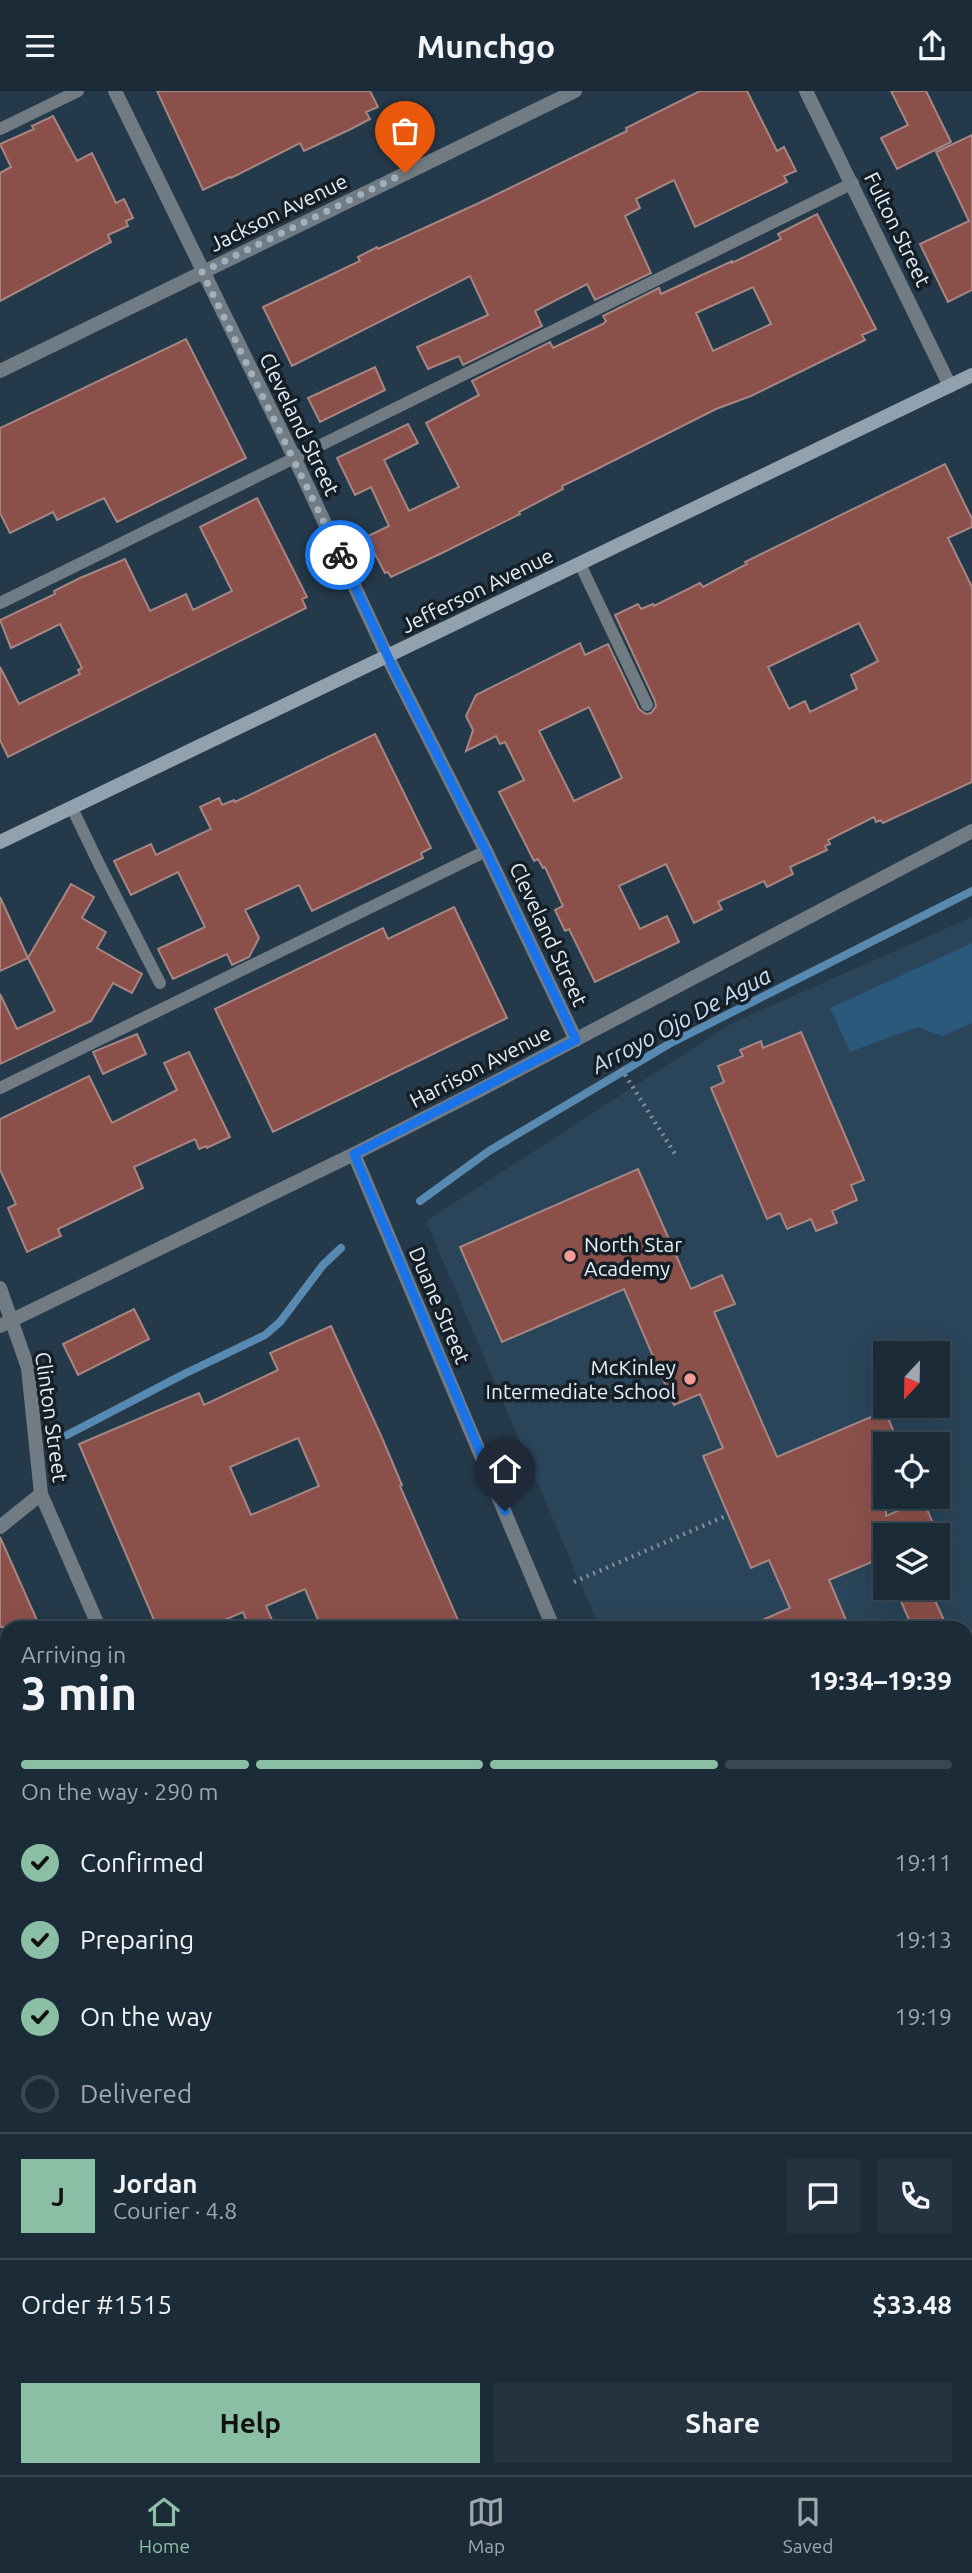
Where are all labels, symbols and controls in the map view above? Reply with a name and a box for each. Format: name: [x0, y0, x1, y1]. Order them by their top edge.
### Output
icon: menu: [21, 27, 59, 65]
icon: share: [913, 27, 951, 65]
text: Munchgo: [417, 28, 555, 64]
pin: [375, 101, 435, 173]
icon: bag: [386, 112, 424, 150]
street label: Jackson Avenue: [205, 168, 351, 256]
street label: Fulton Street: [860, 168, 936, 290]
street label: Cleveland Street: [255, 349, 345, 499]
courier: [305, 520, 375, 590]
icon: bike: [321, 536, 359, 574]
street label: Jefferson Avenue: [397, 543, 557, 637]
street label: Cleveland Street: [505, 858, 593, 1010]
water label: Arroyo Ojo De Agua: [586, 962, 775, 1078]
street label: Harrison Avenue: [405, 1020, 555, 1112]
place label: North Star Academy: [584, 1232, 682, 1280]
street label: Duane Street: [405, 1243, 475, 1367]
marker: North Star Academy: [562, 1248, 578, 1264]
north arrow: [873, 1341, 950, 1417]
map controls: [873, 1341, 950, 1600]
street label: Clinton Street: [31, 1350, 73, 1484]
place label: McKinley Intermediate School: [486, 1355, 676, 1403]
marker: McKinley Intermediate School: [682, 1371, 698, 1387]
button: locate: [873, 1432, 950, 1509]
pin: [475, 1439, 535, 1511]
icon: home: [486, 1450, 524, 1488]
button: layers: [873, 1523, 950, 1600]
text: Arriving in: [21, 1642, 126, 1667]
text: 19:34–19:39: [809, 1666, 952, 1695]
text: 3 min: [21, 1667, 137, 1719]
text: On the way · 290 m: [21, 1779, 218, 1804]
icon: check: [21, 1844, 59, 1882]
text: Confirmed: [80, 1848, 204, 1877]
text: 19:11: [894, 1850, 952, 1875]
icon: check: [21, 1921, 59, 1959]
text: Preparing: [80, 1925, 194, 1954]
text: 19:13: [894, 1927, 952, 1952]
icon: check: [21, 1998, 59, 2036]
text: On the way: [80, 2002, 212, 2031]
text: 19:19: [894, 2004, 952, 2029]
text: Delivered: [80, 2079, 192, 2108]
button: chat: [786, 2159, 860, 2233]
button: phone: [878, 2159, 952, 2233]
text: Jordan: [113, 2169, 198, 2198]
text: J: [51, 2182, 65, 2211]
text: Courier · 4.8: [113, 2198, 237, 2223]
text: Order #1515: [21, 2290, 172, 2319]
text: $33.48: [872, 2290, 952, 2319]
button: Help: [21, 2383, 480, 2463]
button: Share: [494, 2383, 952, 2463]
tab: Home: [139, 2493, 190, 2557]
tab: Map: [467, 2493, 505, 2557]
tab: Saved: [783, 2493, 833, 2557]

